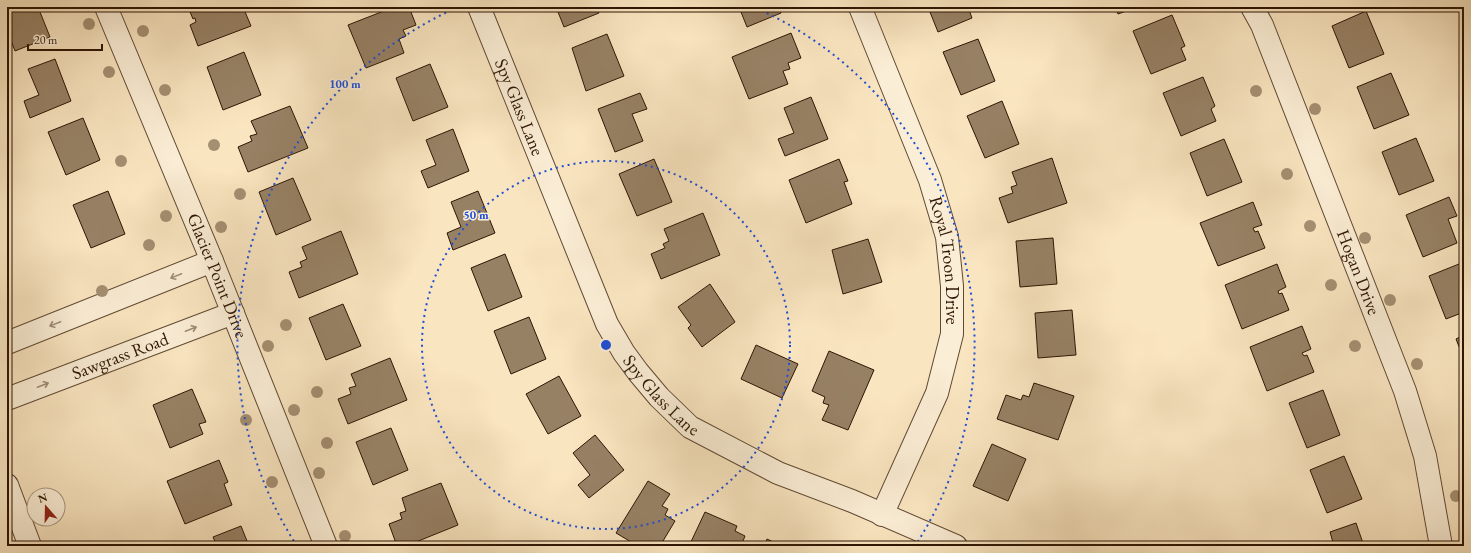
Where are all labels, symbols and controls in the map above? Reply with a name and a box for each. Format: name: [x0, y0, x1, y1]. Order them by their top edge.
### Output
scale bar: [28, 26, 102, 52]
text: 20 m: [34, 32, 58, 48]
street label: Spy Glass Lane: [490, 55, 550, 159]
text: 100 m: [329, 76, 361, 92]
street label: Royal Troon Drive: [924, 193, 964, 325]
text: 50 m: [463, 207, 489, 223]
street label: Glacier Point Drive: [182, 210, 254, 341]
street label: Hogan Drive: [1332, 226, 1386, 318]
one-way arrow: [170, 272, 182, 280]
one-way arrow: [50, 320, 62, 328]
one-way arrow: [185, 324, 197, 332]
street label: Sawgrass Road: [68, 326, 172, 384]
centre of rings: [599, 338, 613, 352]
street label: Spy Glass Lane: [618, 350, 703, 441]
one-way arrow: [37, 380, 49, 388]
north arrow: [26, 487, 66, 527]
text: N: [36, 489, 49, 506]

